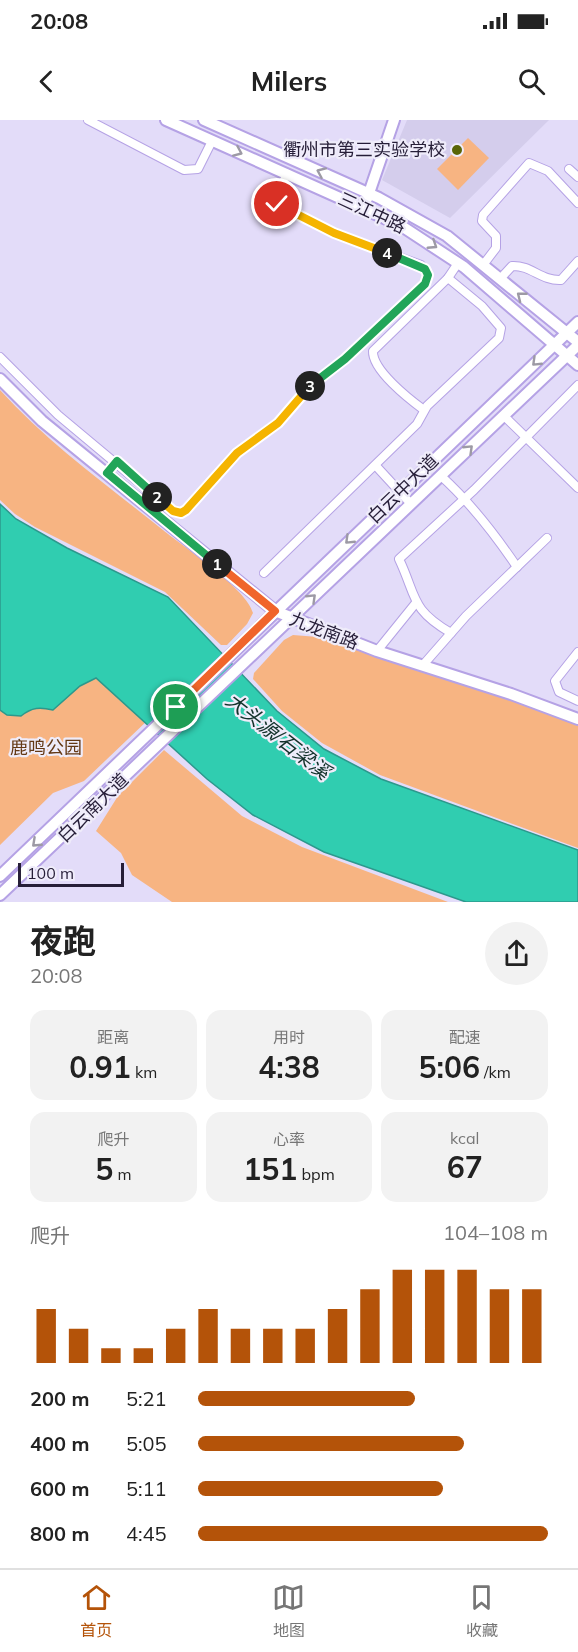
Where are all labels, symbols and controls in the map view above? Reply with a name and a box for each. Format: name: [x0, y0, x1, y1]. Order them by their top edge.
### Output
text: 20:08: [30, 7, 88, 35]
text: Milers: [251, 64, 327, 98]
icon: back: [30, 65, 63, 98]
icon: search: [515, 65, 548, 98]
place label: 衢州市第三实验学校: [283, 138, 445, 161]
marker: 衢州市第三实验学校: [450, 143, 464, 157]
one-way arrow: [232, 145, 243, 157]
one-way arrow: [316, 167, 327, 179]
pin: [251, 178, 302, 229]
icon: check: [260, 187, 293, 220]
street label: 三江中路: [335, 187, 410, 238]
pin: 4: [372, 238, 402, 268]
one-way arrow: [426, 238, 437, 249]
text: 4: [382, 243, 392, 263]
one-way arrow: [517, 292, 528, 303]
one-way arrow: [532, 355, 543, 366]
pin: 3: [295, 371, 325, 401]
text: 3: [305, 376, 315, 396]
one-way arrow: [461, 446, 472, 457]
street label: 白云中大道: [362, 449, 443, 528]
pin: 2: [142, 482, 172, 512]
text: 2: [152, 487, 162, 507]
one-way arrow: [345, 533, 356, 544]
pin: 1: [202, 549, 232, 579]
text: 1: [212, 554, 222, 574]
one-way arrow: [305, 594, 316, 605]
street label: 九龙南路: [286, 607, 362, 654]
pin: [150, 681, 201, 732]
water label: 大头源/石梁溪: [221, 687, 337, 785]
icon: arrive: [159, 690, 192, 723]
park label: 鹿鸣公园: [10, 736, 82, 759]
street label: 白云南大道: [52, 768, 133, 847]
one-way arrow: [32, 836, 42, 847]
scale bar: [18, 860, 124, 887]
text: 100 m: [27, 863, 74, 883]
text: 夜跑: [30, 920, 96, 961]
button: share: [485, 922, 548, 985]
text: 20:08: [30, 963, 83, 988]
text: 距离: [97, 1027, 129, 1047]
text: 用时: [273, 1027, 305, 1047]
text: 配速: [449, 1027, 481, 1047]
text: 0.91: [69, 1048, 131, 1086]
text: 4:38: [258, 1048, 320, 1086]
text: 5:06: [418, 1048, 480, 1086]
text: km: [131, 1062, 157, 1082]
text: /km: [480, 1062, 511, 1082]
text: kcal: [450, 1128, 479, 1148]
text: 爬升: [97, 1129, 129, 1149]
text: 心率: [273, 1129, 305, 1149]
text: 67: [447, 1148, 483, 1186]
text: 5: [95, 1150, 113, 1188]
text: 151: [243, 1150, 297, 1188]
text: m: [113, 1164, 131, 1184]
text: bpm: [297, 1164, 335, 1184]
text: 104–108 m: [443, 1220, 548, 1245]
text: 爬升: [30, 1223, 70, 1248]
text: 200 m: [30, 1386, 89, 1411]
text: 5:21: [126, 1386, 167, 1411]
text: 400 m: [30, 1431, 89, 1456]
text: 5:05: [126, 1431, 167, 1456]
text: 600 m: [30, 1476, 89, 1501]
text: 5:11: [126, 1476, 167, 1501]
text: 800 m: [30, 1521, 89, 1546]
text: 4:45: [126, 1521, 167, 1546]
tab: 首页: [80, 1581, 113, 1641]
tab: 地图: [272, 1581, 305, 1641]
tab: 收藏: [465, 1581, 498, 1641]

